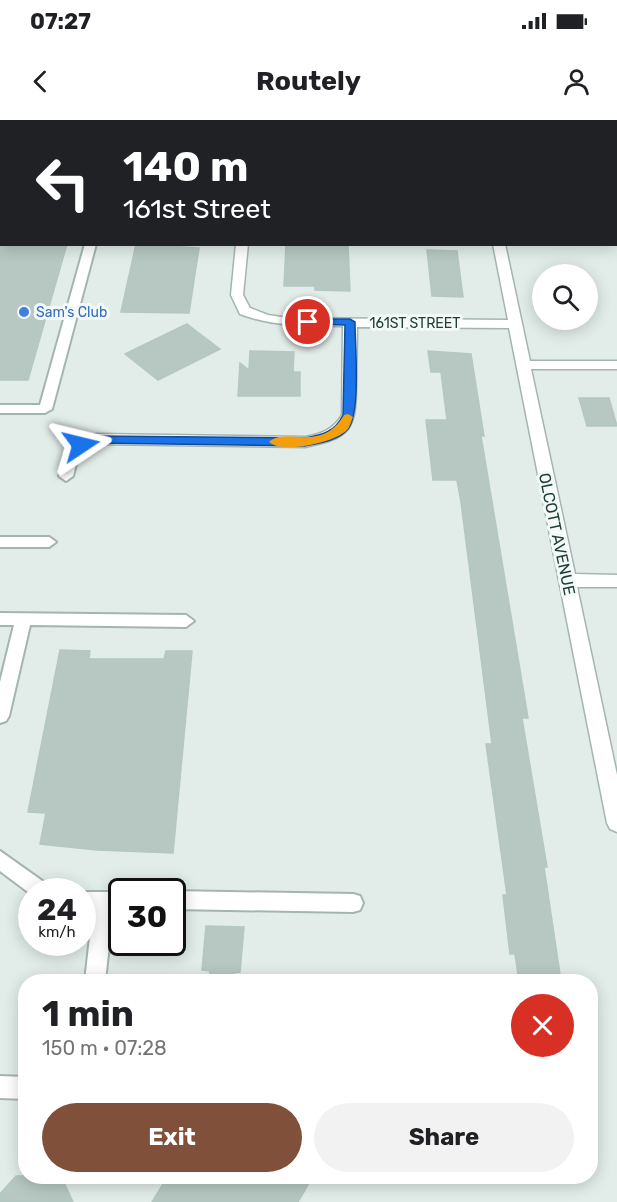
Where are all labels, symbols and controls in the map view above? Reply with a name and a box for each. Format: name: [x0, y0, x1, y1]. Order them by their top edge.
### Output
text: 07:27: [30, 8, 91, 35]
icon: back: [24, 65, 57, 98]
text: Routely: [256, 65, 361, 97]
icon: person: [560, 65, 593, 98]
text: 140 m: [123, 142, 249, 192]
icon: left: [24, 144, 102, 222]
text: 161st Street: [123, 193, 271, 225]
map controls: [532, 264, 598, 330]
button: search: [532, 264, 598, 330]
pin: [282, 296, 333, 347]
place label: Sam's Club: [36, 304, 107, 321]
marker: Sam's Club: [17, 305, 31, 319]
icon: arrive: [291, 305, 324, 338]
street label: 161ST STREET: [370, 315, 460, 332]
position arrow: [49, 413, 113, 477]
street label: OLCOTT AVENUE: [535, 471, 579, 597]
speed limit sign: 30: [108, 878, 186, 956]
text: 24: [37, 892, 77, 928]
text: km/h: [38, 923, 76, 941]
text: 1 min: [42, 992, 134, 1035]
button: close: [511, 994, 574, 1057]
text: 150 m · 07:28: [42, 1036, 167, 1060]
button: Exit: [42, 1103, 302, 1172]
button: Share: [314, 1103, 574, 1172]

